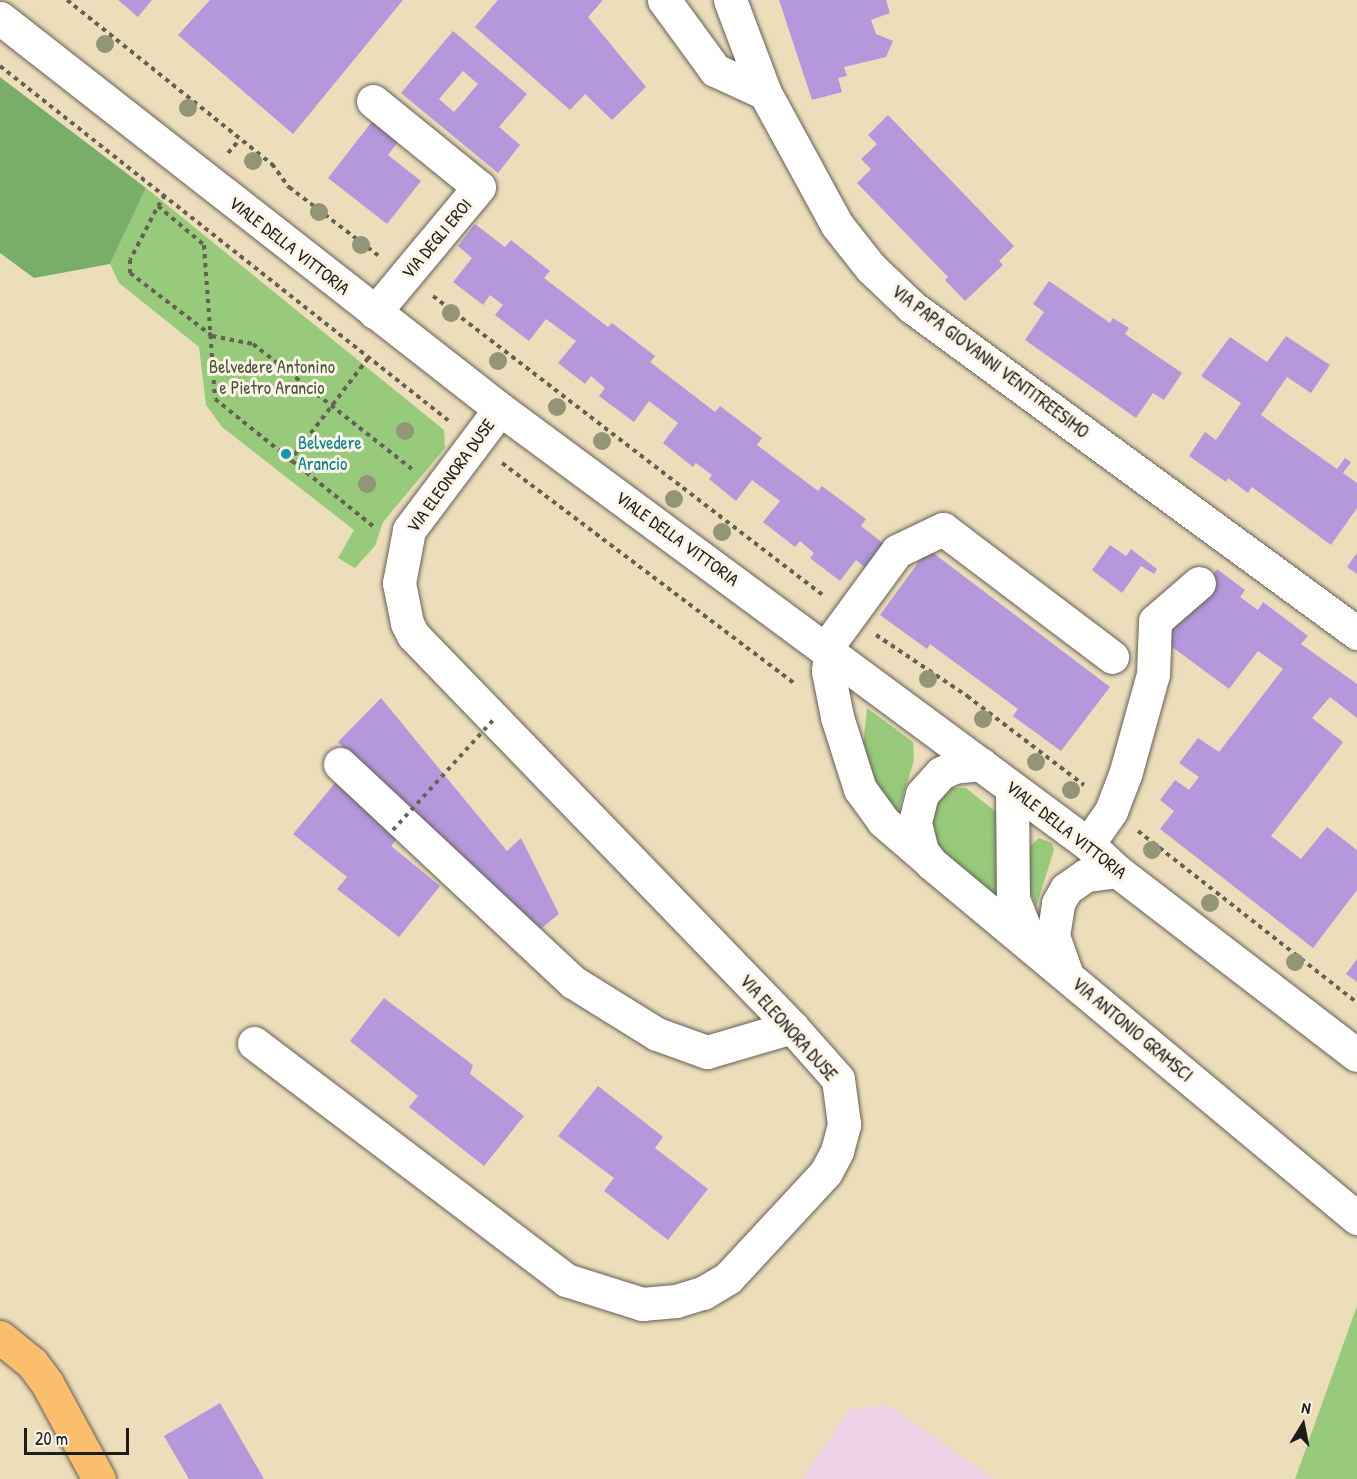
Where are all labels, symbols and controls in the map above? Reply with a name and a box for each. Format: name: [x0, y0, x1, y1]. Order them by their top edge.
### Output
street label: VIALE DELLA VITTORIA: [224, 192, 354, 300]
street label: VIA DEGLI EROI: [397, 195, 477, 283]
street label: VIA PAPA GIOVANNI VENTITREESIMO: [887, 281, 1093, 443]
park label: Belvedere Antonino e Pietro Arancio: [209, 357, 335, 400]
street label: VIA ELEONORA DUSE: [403, 415, 499, 537]
place label: Belvedere Arancio: [298, 433, 362, 476]
marker: Belvedere Arancio: [279, 447, 293, 461]
street label: VIALE DELLA VITTORIA: [611, 487, 743, 591]
street label: VIALE DELLA VITTORIA: [1001, 776, 1131, 884]
street label: VIA ELEONORA DUSE: [735, 971, 841, 1085]
street label: VIA ANTONIO GRAMSCI: [1067, 973, 1197, 1087]
north arrow: [1273, 1395, 1333, 1455]
text: N: [1300, 1396, 1312, 1419]
scale bar: [27, 1416, 132, 1454]
text: 20 m: [35, 1426, 68, 1451]

